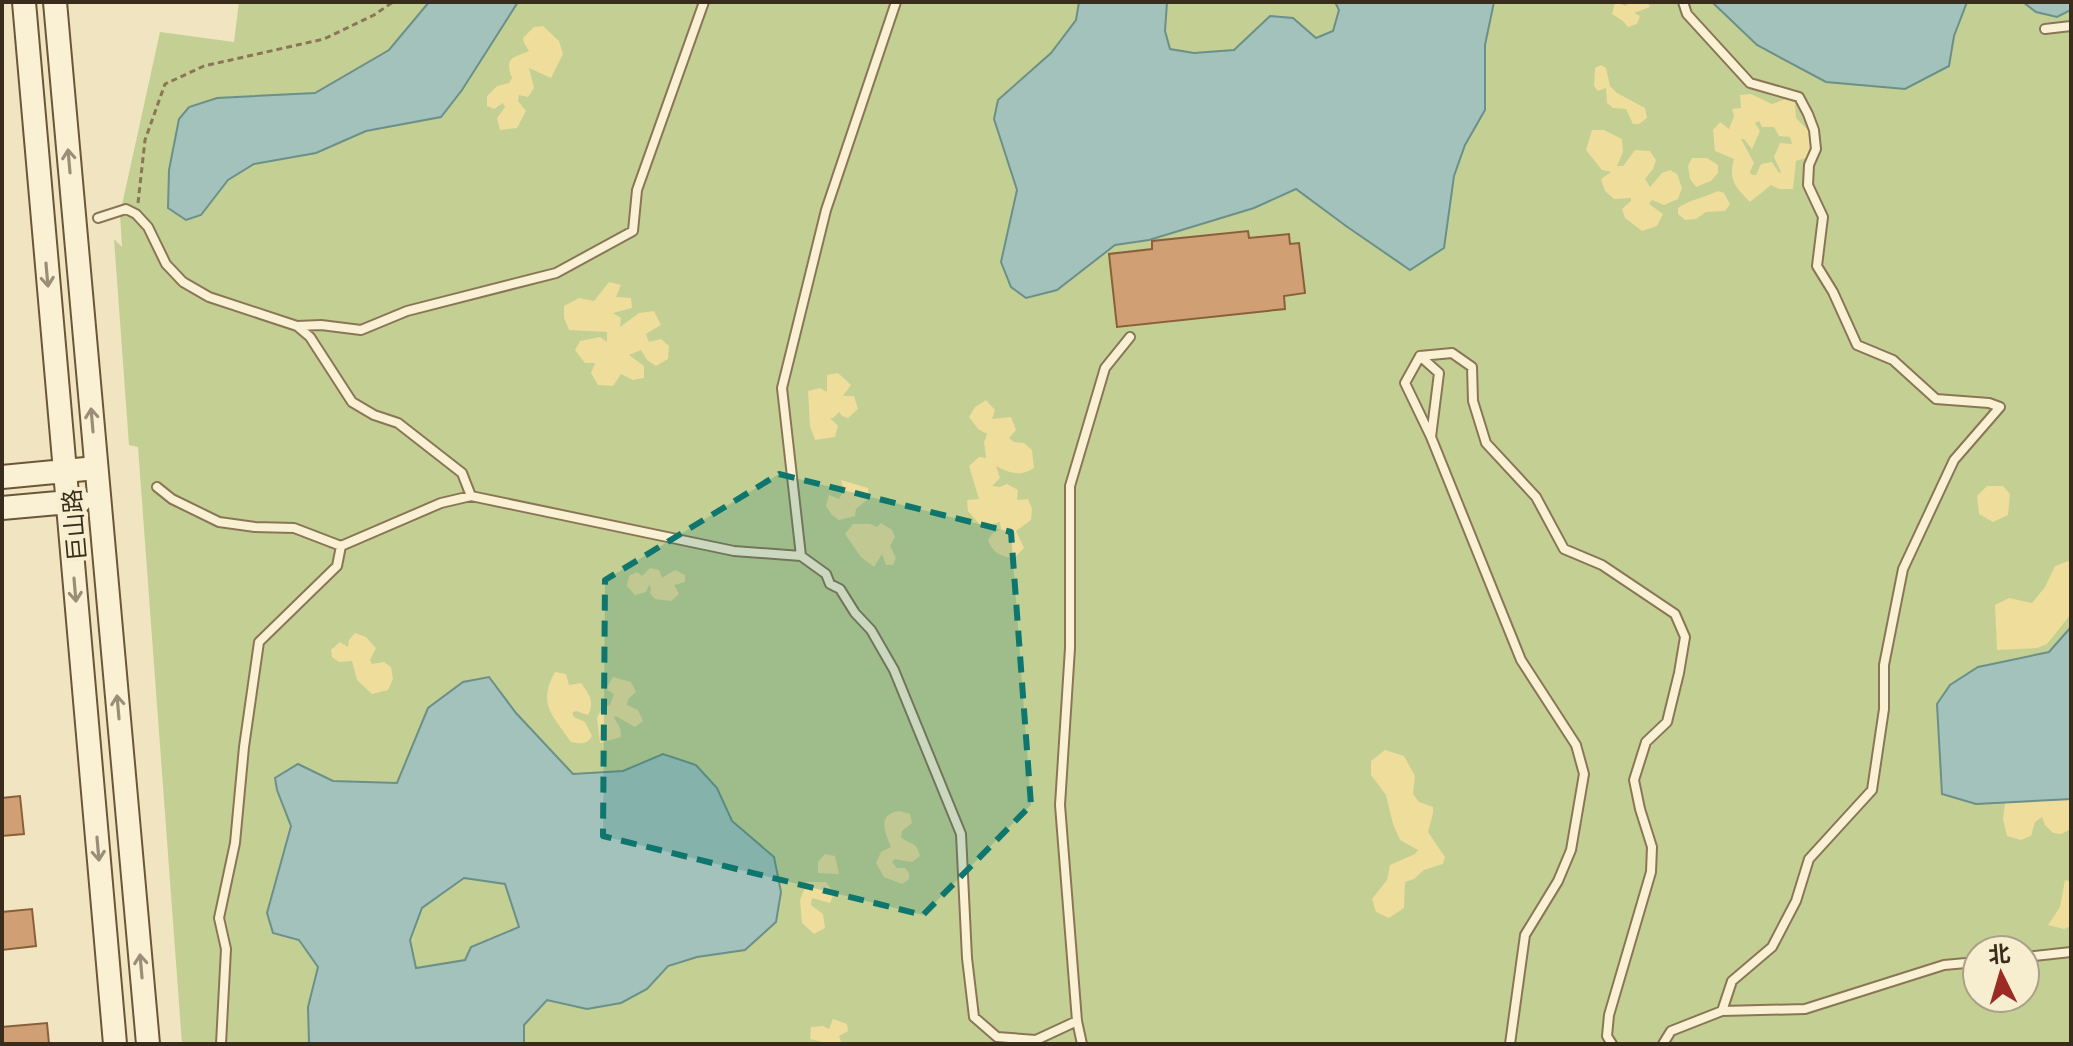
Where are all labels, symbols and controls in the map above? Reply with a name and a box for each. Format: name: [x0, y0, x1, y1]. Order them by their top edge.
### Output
one-way arrow: [61, 149, 76, 175]
one-way arrow: [40, 261, 55, 288]
one-way arrow: [84, 408, 99, 434]
street label: 巨山路: [55, 487, 97, 562]
one-way arrow: [67, 576, 82, 603]
one-way arrow: [110, 694, 125, 721]
one-way arrow: [91, 835, 106, 862]
north arrow: [1961, 934, 2041, 1014]
text: 北: [1987, 938, 2012, 973]
one-way arrow: [133, 953, 148, 980]

